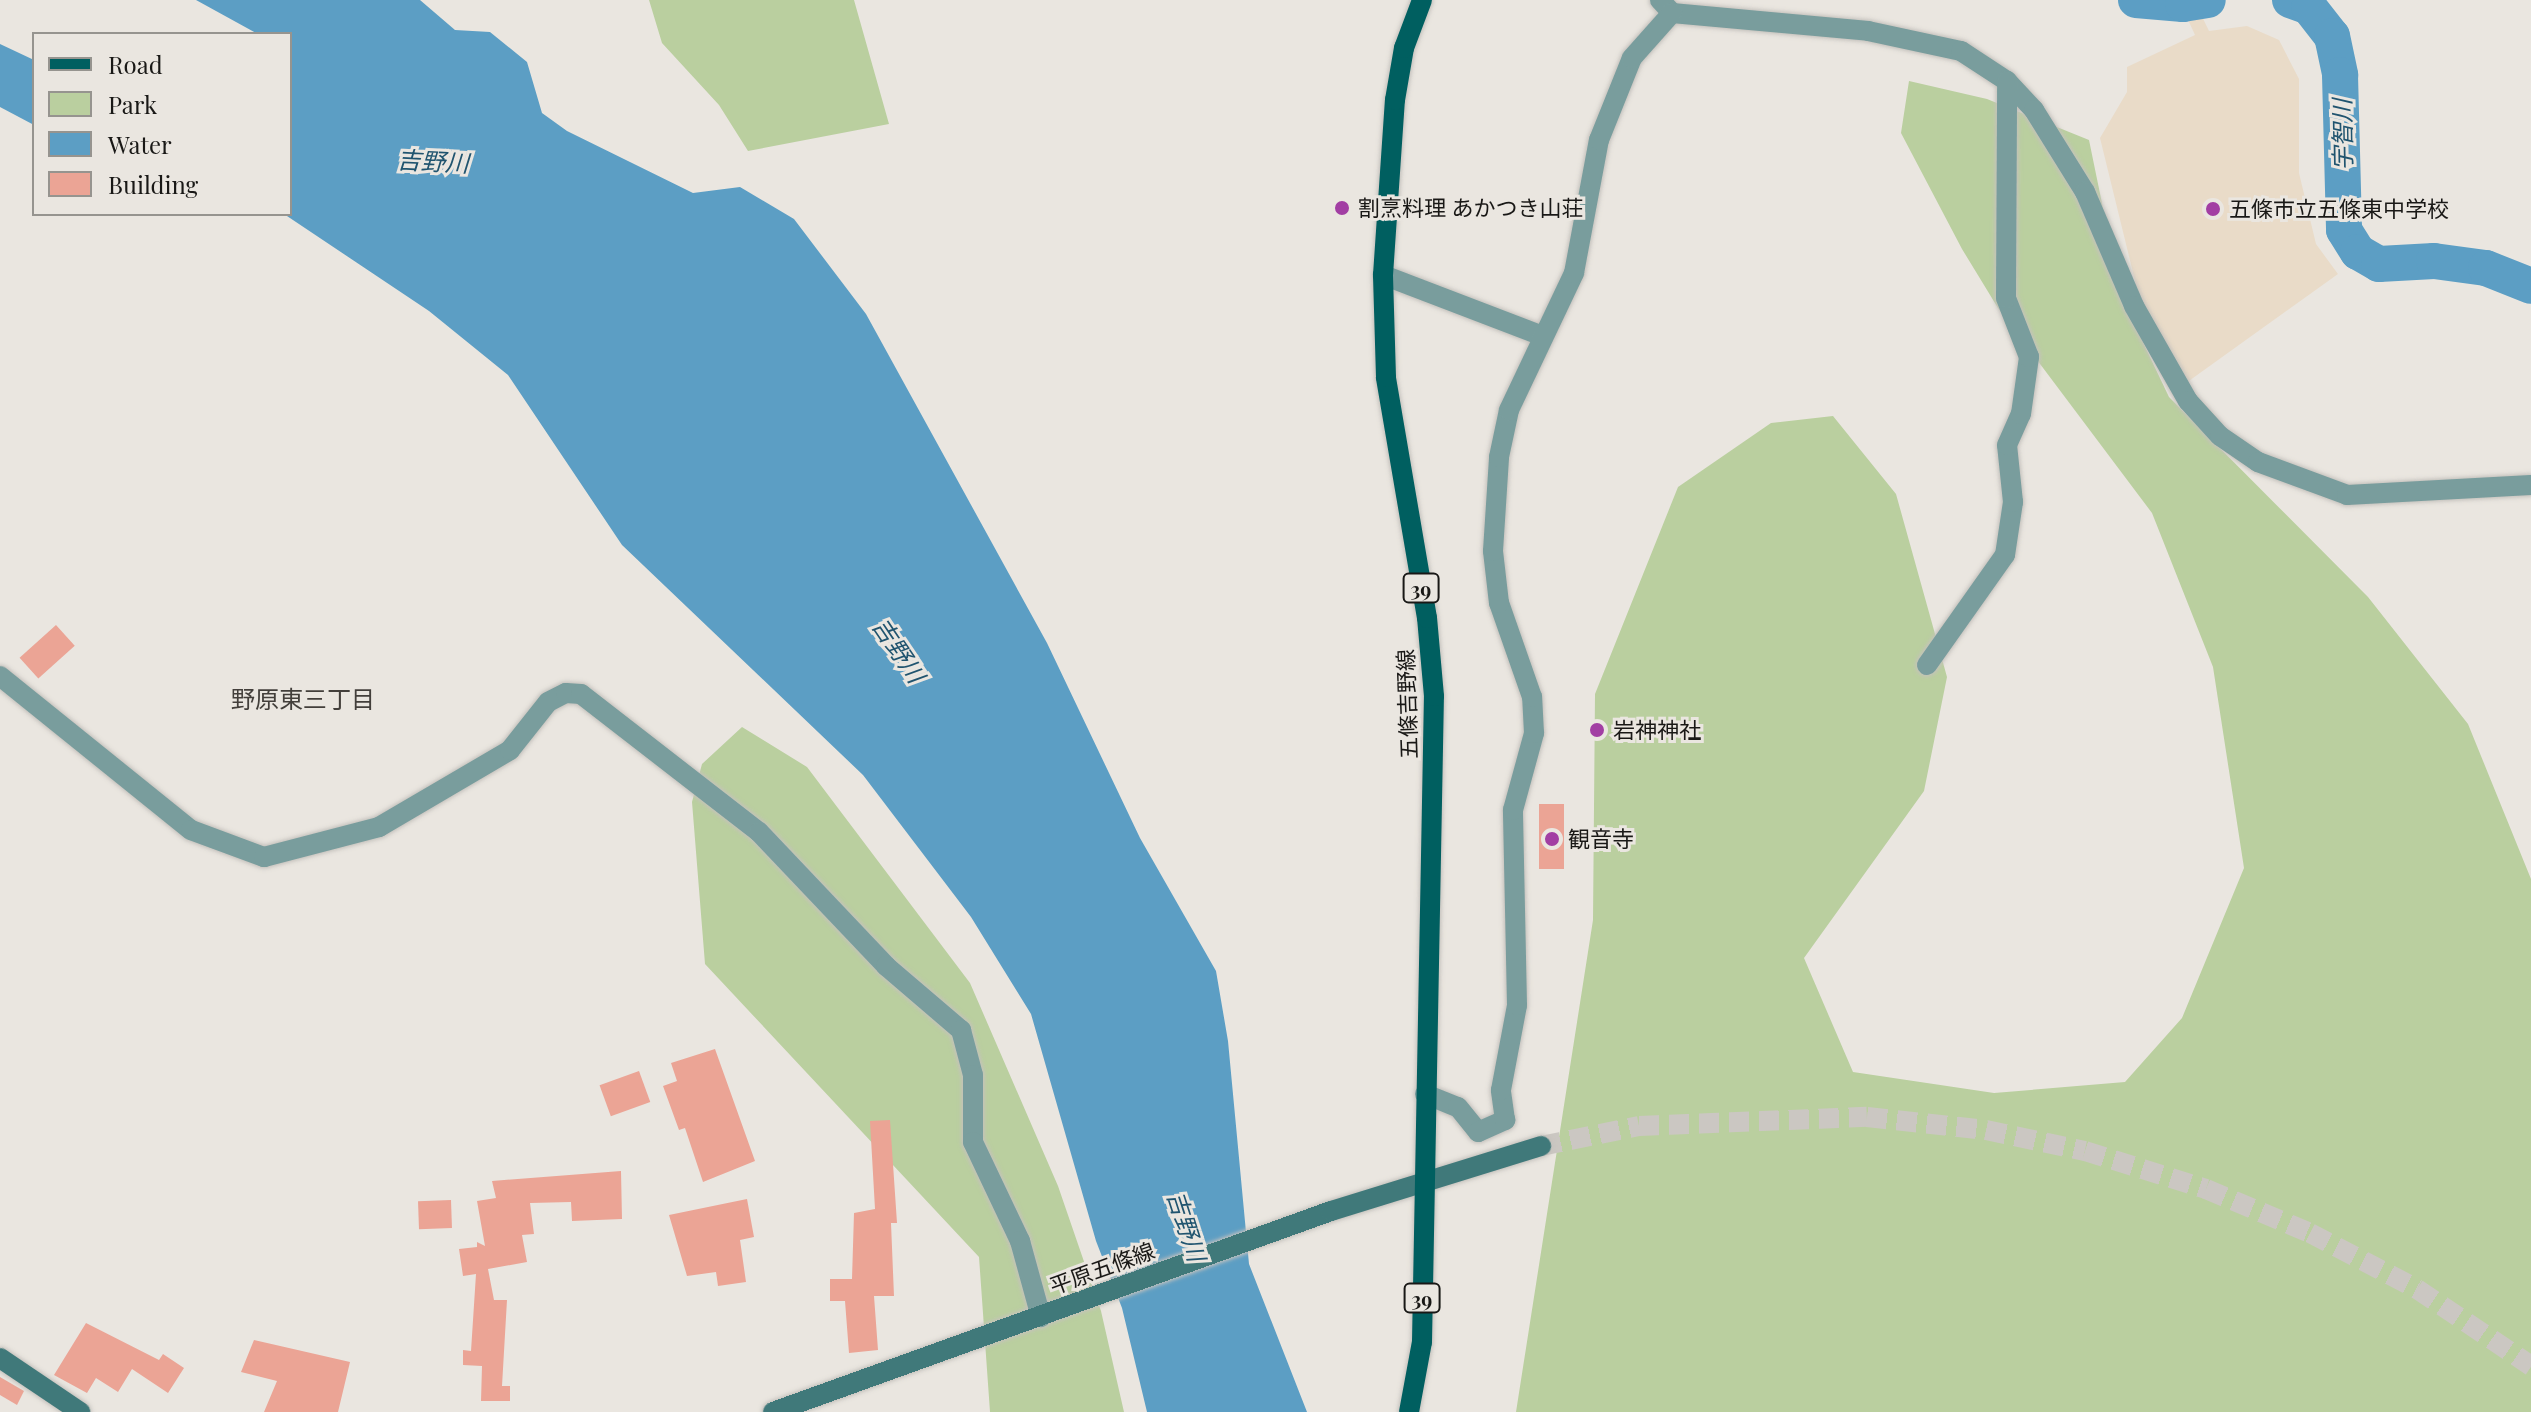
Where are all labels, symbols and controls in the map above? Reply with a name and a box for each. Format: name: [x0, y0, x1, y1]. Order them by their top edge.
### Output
legend: [32, 32, 292, 216]
text: Road: [108, 48, 163, 80]
text: Park: [108, 88, 157, 120]
water label: 宇智川: [2327, 99, 2357, 171]
text: Water: [108, 128, 172, 160]
water label: 吉野川: [396, 145, 470, 177]
text: Building: [108, 168, 198, 200]
place label: 割烹料理 あかつき山荘: [1358, 195, 1583, 221]
place label: 五條市立五條東中学校: [2229, 196, 2449, 222]
marker: 割烹料理 あかつき山荘: [1333, 199, 1351, 217]
marker: 五條市立五條東中学校: [2204, 200, 2222, 218]
road number: 39: [1401, 572, 1441, 604]
water label: 吉野川: [867, 612, 931, 688]
street label: 五條吉野線: [1392, 649, 1422, 759]
district label: 野原東三丁目: [231, 685, 375, 713]
place label: 岩神神社: [1613, 717, 1701, 743]
marker: 岩神神社: [1588, 721, 1606, 739]
place label: 観音寺: [1568, 826, 1634, 852]
marker: 観音寺: [1543, 830, 1561, 848]
water label: 吉野川: [1162, 1187, 1212, 1265]
street label: 平原五條線: [1046, 1237, 1158, 1299]
road number: 39: [1402, 1282, 1442, 1314]

